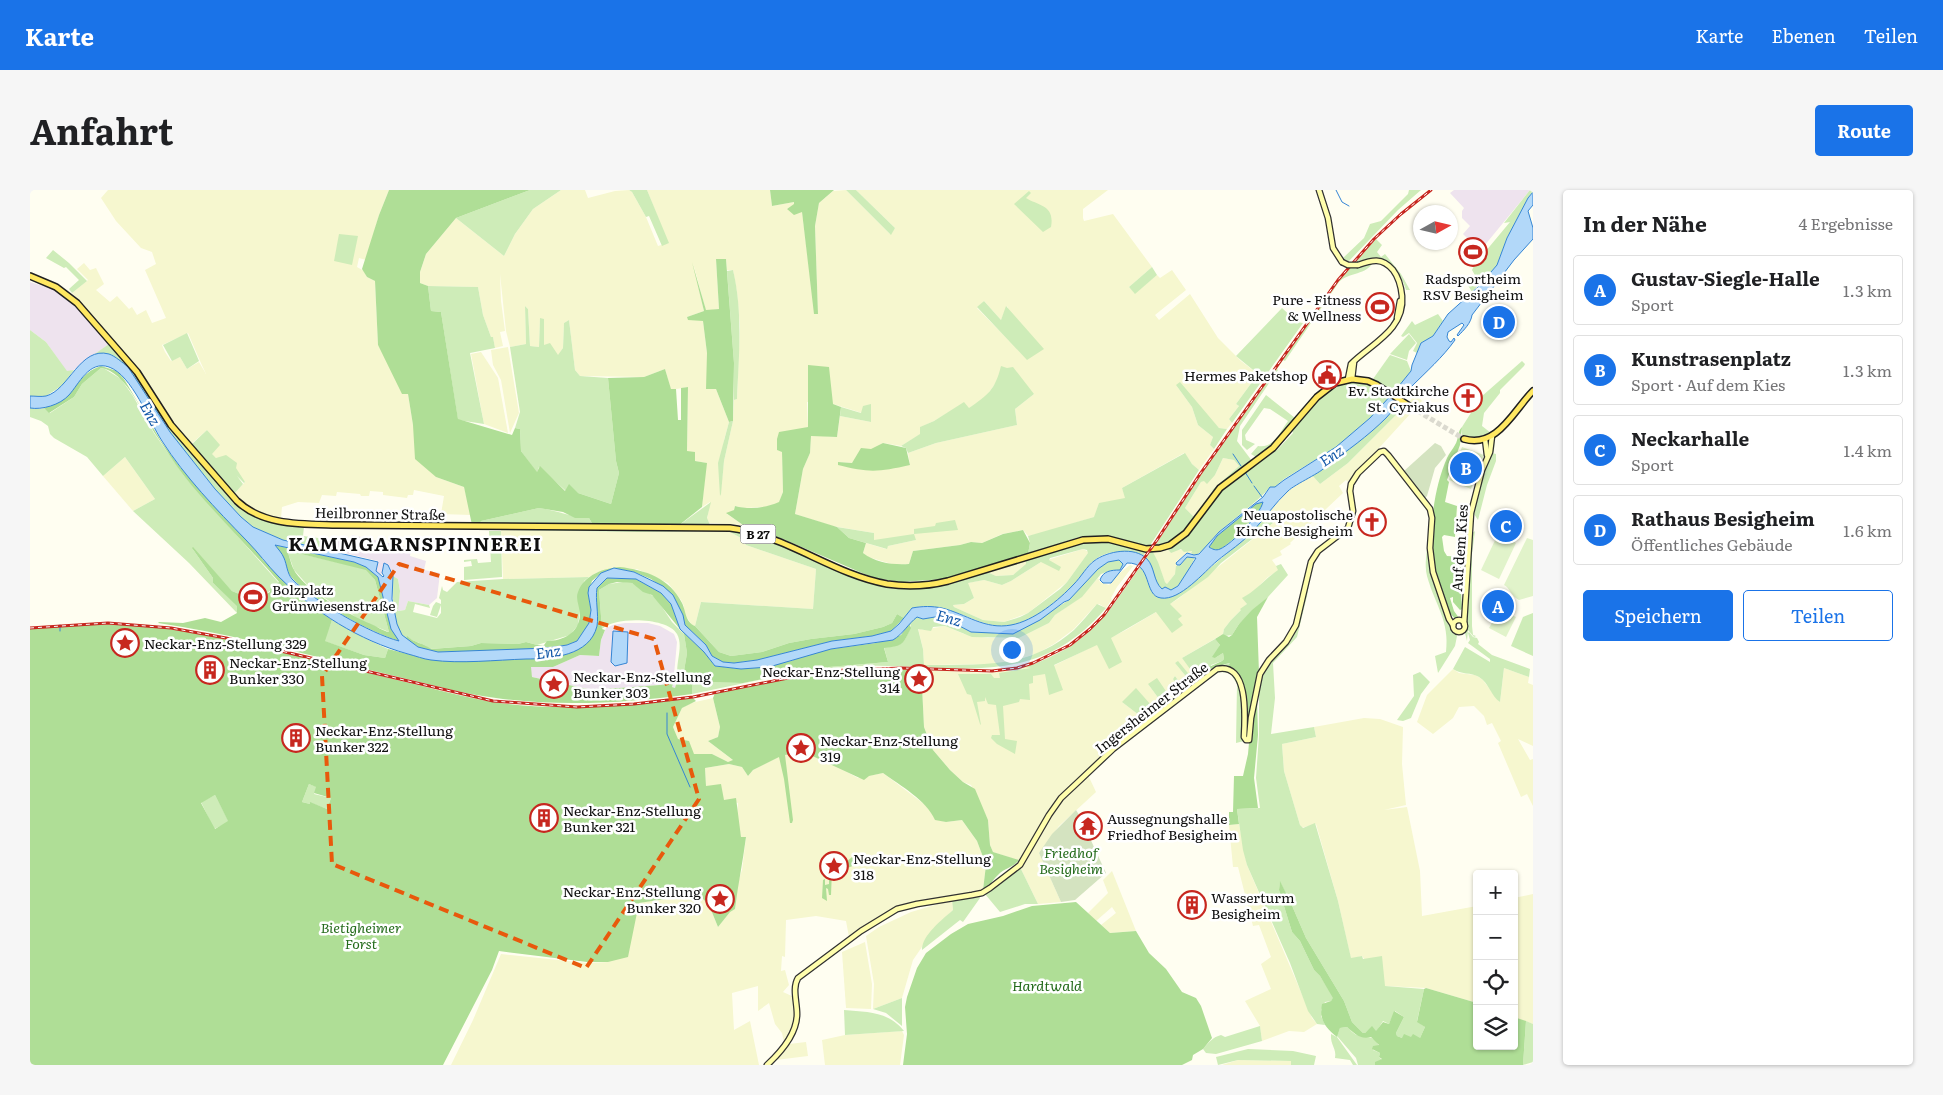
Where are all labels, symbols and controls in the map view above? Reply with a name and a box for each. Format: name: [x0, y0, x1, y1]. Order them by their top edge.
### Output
text: Karte: [25, 18, 94, 53]
text: Karte: [1696, 22, 1743, 49]
text: Ebenen: [1771, 22, 1836, 49]
text: Teilen: [1864, 22, 1918, 49]
text: Anfahrt: [30, 104, 173, 156]
button: Route: [1815, 105, 1913, 156]
north arrow: [1413, 205, 1458, 250]
text: In der Nähe: [1583, 207, 1707, 238]
text: 4 Ergebnisse: [1799, 211, 1893, 235]
sports icon: Radsportheim RSV Besigheim: [1458, 237, 1488, 267]
text: Gustav-Siegle-Halle: [1631, 264, 1820, 292]
place label: Radsportheim RSV Besigheim: [1422, 268, 1524, 304]
text: A: [1594, 278, 1606, 302]
text: 1.3 km: [1843, 278, 1892, 302]
place label: Pure - Fitness & Wellness: [1272, 289, 1361, 325]
sports icon: Pure - Fitness & Wellness: [1365, 292, 1395, 322]
text: Sport: [1631, 292, 1674, 316]
pin: D: [1483, 303, 1515, 341]
text: Kunstrasenplatz: [1631, 344, 1791, 372]
text: B: [1594, 358, 1606, 382]
text: 1.3 km: [1843, 358, 1892, 382]
public building icon: Hermes Paketshop: [1312, 360, 1342, 390]
place label: Hermes Paketshop: [1184, 365, 1308, 385]
text: Sport · Auf dem Kies: [1631, 372, 1785, 396]
place label: Ev. Stadtkirche St. Cyriakus: [1348, 380, 1449, 416]
church icon: Ev. Stadtkirche St. Cyriakus: [1453, 383, 1483, 413]
water label: Enz: [135, 396, 167, 430]
text: Neckarhalle: [1631, 424, 1749, 452]
water label: Enz: [1314, 438, 1348, 472]
text: C: [1594, 438, 1606, 462]
text: 1.4 km: [1844, 438, 1892, 462]
pin: B: [1450, 449, 1482, 487]
text: Sport: [1631, 452, 1674, 476]
street label: Heilbronner Straße: [315, 502, 445, 524]
place label: Neuapostolische Kirche Besigheim: [1236, 504, 1353, 540]
street label: Auf dem Kies: [1446, 504, 1472, 592]
text: Rathaus Besigheim: [1631, 504, 1815, 532]
church icon: Neuapostolische Kirche Besigheim: [1357, 507, 1387, 537]
pin: C: [1490, 507, 1522, 545]
text: D: [1594, 518, 1606, 542]
text: 1.6 km: [1843, 518, 1892, 542]
road number: B 27: [740, 524, 776, 544]
district label: KAMMGARNSPINNEREI: [288, 529, 542, 557]
text: Öffentliches Gebäude: [1631, 532, 1793, 556]
place label: Bolzplatz Grünwiesenstraße: [272, 579, 396, 615]
sports icon: Bolzplatz Grünwiesenstraße: [238, 582, 268, 612]
pin: A: [1482, 587, 1514, 625]
button: Speichern: [1583, 590, 1733, 641]
button: Teilen: [1743, 590, 1893, 641]
water label: Enz: [934, 603, 964, 631]
place icon: Neckar-Enz-Stellung 329: [110, 628, 140, 658]
place label: Neckar-Enz-Stellung 329: [144, 633, 307, 653]
your location: [999, 637, 1025, 663]
water label: Enz: [534, 638, 562, 664]
place label: Neckar-Enz-Stellung Bunker 330: [229, 652, 367, 688]
building icon: Neckar-Enz-Stellung Bunker 330: [195, 655, 225, 685]
street label: Ingersheimer Straße: [1090, 657, 1212, 757]
place label: Neckar-Enz-Stellung 314: [762, 661, 900, 697]
place icon: Neckar-Enz-Stellung 314: [904, 664, 934, 694]
place label: Neckar-Enz-Stellung Bunker 303: [573, 666, 711, 702]
place icon: Neckar-Enz-Stellung Bunker 303: [539, 669, 569, 699]
place label: Neckar-Enz-Stellung Bunker 322: [315, 720, 453, 756]
building icon: Neckar-Enz-Stellung Bunker 322: [281, 723, 311, 753]
place label: Neckar-Enz-Stellung 319: [820, 730, 958, 766]
place icon: Neckar-Enz-Stellung 319: [786, 733, 816, 763]
place label: Neckar-Enz-Stellung Bunker 321: [563, 800, 701, 836]
building icon: Neckar-Enz-Stellung Bunker 321: [529, 803, 559, 833]
place label: Aussegnungshalle Friedhof Besigheim: [1107, 808, 1238, 844]
temple icon: Aussegnungshalle Friedhof Besigheim: [1073, 811, 1103, 841]
park label: Friedhof Besigheim: [1039, 842, 1104, 878]
place label: Neckar-Enz-Stellung 318: [853, 848, 991, 884]
place icon: Neckar-Enz-Stellung 318: [819, 851, 849, 881]
map controls: [1473, 870, 1518, 1050]
button: +: [1473, 870, 1518, 915]
place label: Neckar-Enz-Stellung Bunker 320: [563, 881, 701, 917]
place icon: Neckar-Enz-Stellung Bunker 320: [705, 884, 735, 914]
place label: Wasserturm Besigheim: [1211, 887, 1295, 923]
building icon: Wasserturm Besigheim: [1177, 890, 1207, 920]
button: −: [1473, 915, 1518, 960]
park label: Bietigheimer Forst: [320, 917, 402, 953]
button: locate: [1473, 960, 1518, 1005]
park label: Hardtwald: [1012, 975, 1082, 995]
button: layers: [1473, 1005, 1518, 1050]

